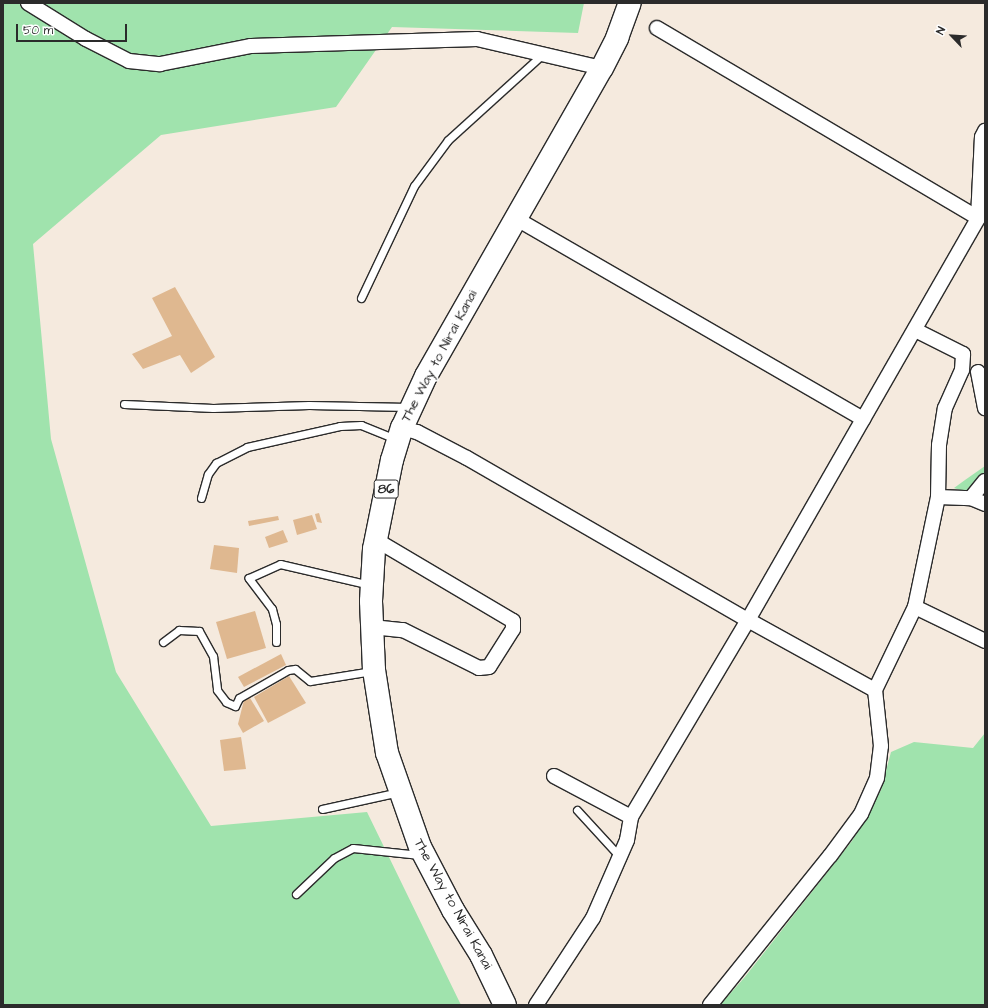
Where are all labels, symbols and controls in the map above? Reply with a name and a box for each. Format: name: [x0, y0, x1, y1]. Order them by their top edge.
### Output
scale bar: [18, 16, 129, 42]
north arrow: [932, 16, 972, 56]
text: 50 m: [23, 22, 53, 39]
text: N: [932, 24, 949, 37]
street label: The Way to Nirai Kanai: [397, 287, 481, 425]
road number: 86: [373, 478, 399, 500]
street label: The Way to Nirai Kanai: [410, 836, 496, 972]

